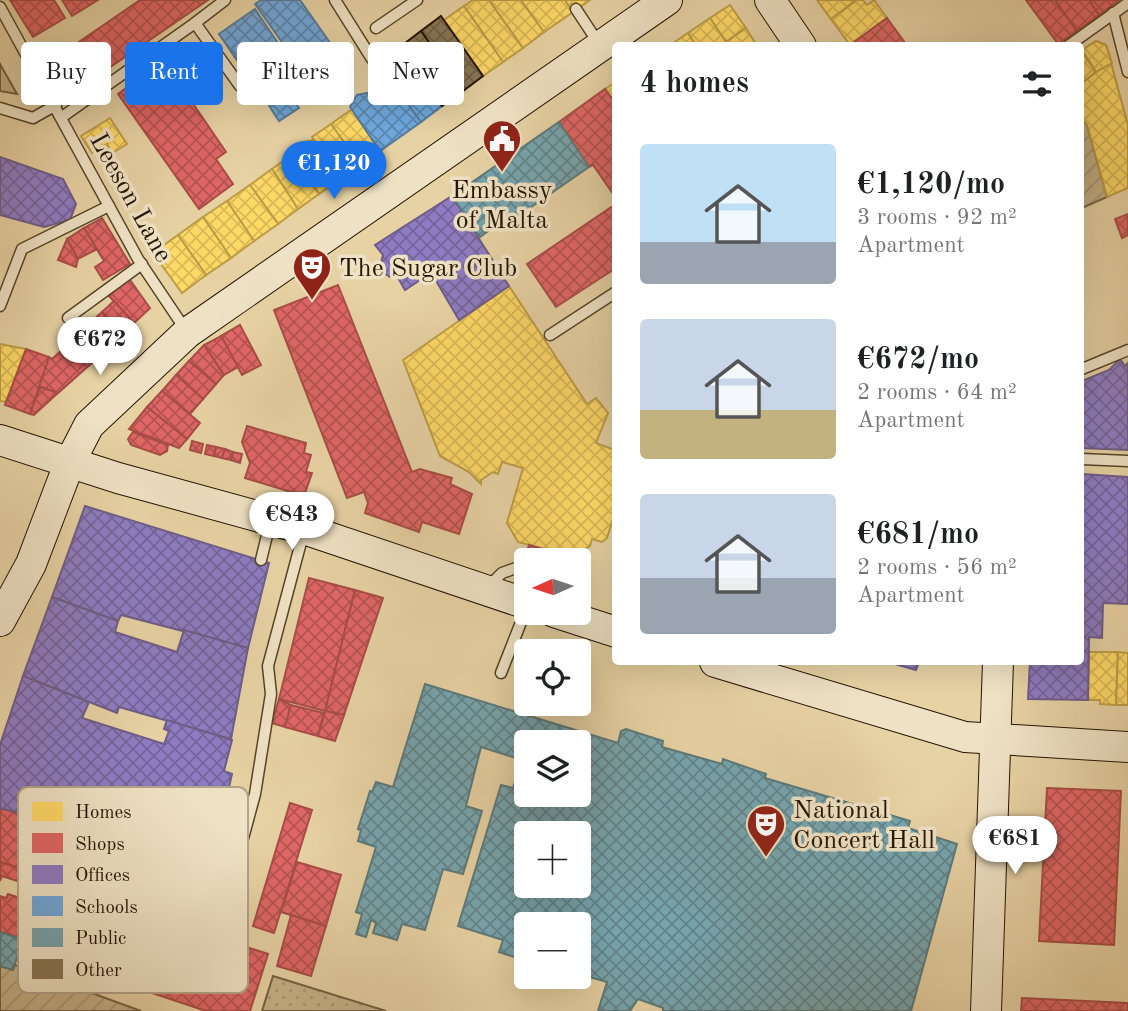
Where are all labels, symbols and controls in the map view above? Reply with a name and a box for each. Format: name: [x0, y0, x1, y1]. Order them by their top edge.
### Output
chip: Buy: [21, 42, 111, 105]
chip: Rent: [125, 42, 223, 105]
chip: Filters: [237, 42, 354, 105]
chip: New: [368, 42, 464, 105]
icon: filters: [1018, 65, 1056, 103]
text: 4 homes: [640, 69, 749, 99]
public building icon: Embassy of Malta: [481, 118, 523, 173]
street label: Leeson Lane: [84, 129, 176, 267]
pin: €1,120: [277, 142, 391, 201]
text: €1,120: [297, 152, 371, 175]
text: €1,120/mo: [857, 170, 1005, 200]
icon: home: [696, 172, 780, 256]
place label: Embassy of Malta: [451, 178, 553, 234]
text: 3 rooms · 92 m²: [857, 206, 1017, 229]
text: Apartment: [857, 234, 965, 257]
theatre icon: The Sugar Club: [291, 246, 333, 301]
place label: The Sugar Club: [339, 256, 517, 282]
pin: €672: [59, 318, 141, 377]
text: €672: [73, 328, 127, 351]
text: €672/mo: [857, 345, 979, 375]
icon: home: [696, 347, 780, 431]
text: 2 rooms · 64 m²: [857, 381, 1017, 404]
text: Apartment: [857, 409, 965, 432]
pin: €843: [251, 492, 333, 552]
text: €843: [265, 503, 319, 526]
text: €681/mo: [857, 520, 979, 550]
icon: home: [696, 522, 780, 606]
north arrow: [514, 548, 592, 625]
map controls: [514, 548, 591, 989]
text: 2 rooms · 56 m²: [857, 556, 1017, 579]
text: Apartment: [857, 584, 965, 607]
button: locate: [514, 639, 591, 716]
button: layers: [514, 730, 591, 807]
legend: [18, 787, 248, 993]
place label: National Concert Hall: [793, 798, 935, 854]
theatre icon: National Concert Hall: [745, 803, 787, 858]
text: Homes: [75, 804, 131, 823]
pin: €681: [974, 816, 1056, 876]
button: +: [514, 821, 591, 898]
text: €681: [988, 827, 1042, 850]
text: Shops: [75, 836, 125, 855]
text: Offices: [75, 867, 130, 886]
text: Schools: [75, 899, 138, 918]
button: −: [514, 912, 591, 989]
text: Public: [75, 930, 126, 949]
text: Other: [75, 962, 122, 981]

